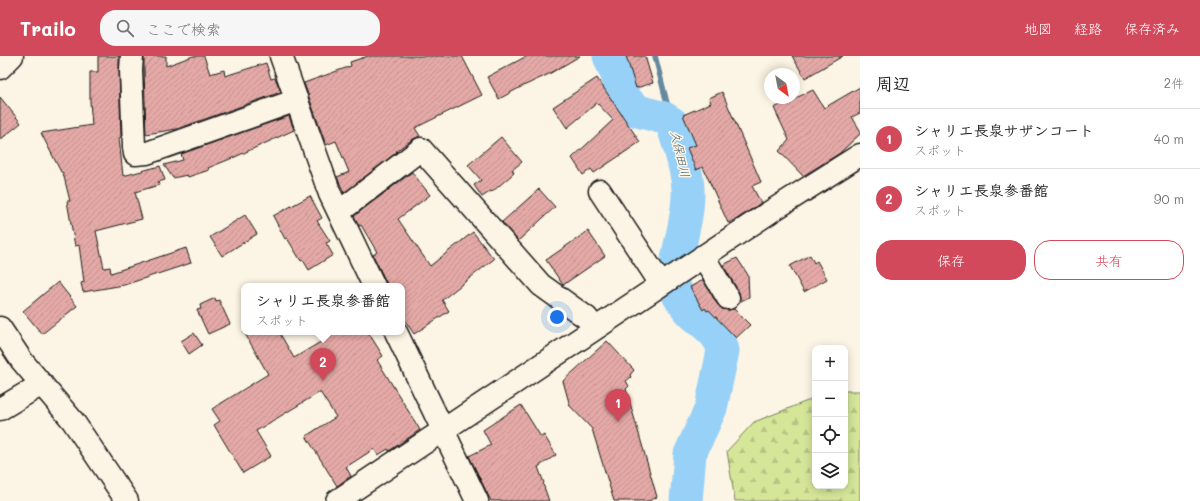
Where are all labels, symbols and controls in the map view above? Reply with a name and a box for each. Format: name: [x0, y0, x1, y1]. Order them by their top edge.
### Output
search box: [100, 10, 380, 46]
text: Trailo: [20, 16, 76, 41]
icon: search: [114, 17, 136, 39]
text: ここで検索: [146, 19, 221, 39]
text: 地図: [1024, 19, 1052, 38]
text: 経路: [1074, 19, 1102, 38]
text: 保存済み: [1124, 19, 1180, 38]
north arrow: [764, 68, 800, 104]
text: 周辺: [876, 72, 910, 94]
text: 2件: [1164, 74, 1184, 91]
text: シャリエ長泉サザンコート: [914, 120, 1094, 140]
water label: 久保田川: [668, 129, 694, 179]
text: 1: [886, 130, 892, 147]
text: 40 m: [1154, 130, 1184, 147]
text: スポット: [914, 141, 966, 158]
text: シャリエ長泉参番館: [914, 180, 1048, 200]
text: 2: [885, 190, 893, 207]
text: 90 m: [1154, 190, 1184, 207]
text: スポット: [914, 201, 966, 218]
button: 保存: [876, 240, 1026, 280]
button: 共有: [1034, 240, 1184, 280]
popup: [241, 283, 405, 335]
text: シャリエ長泉参番館: [256, 290, 390, 310]
your location: [547, 307, 567, 327]
text: スポット: [256, 311, 308, 328]
map controls: [812, 345, 848, 489]
button: +: [812, 345, 848, 381]
pin: 2: [310, 348, 336, 381]
button: −: [812, 381, 848, 417]
pin: 1: [605, 389, 631, 422]
button: locate: [812, 417, 848, 453]
button: layers: [812, 453, 848, 489]

